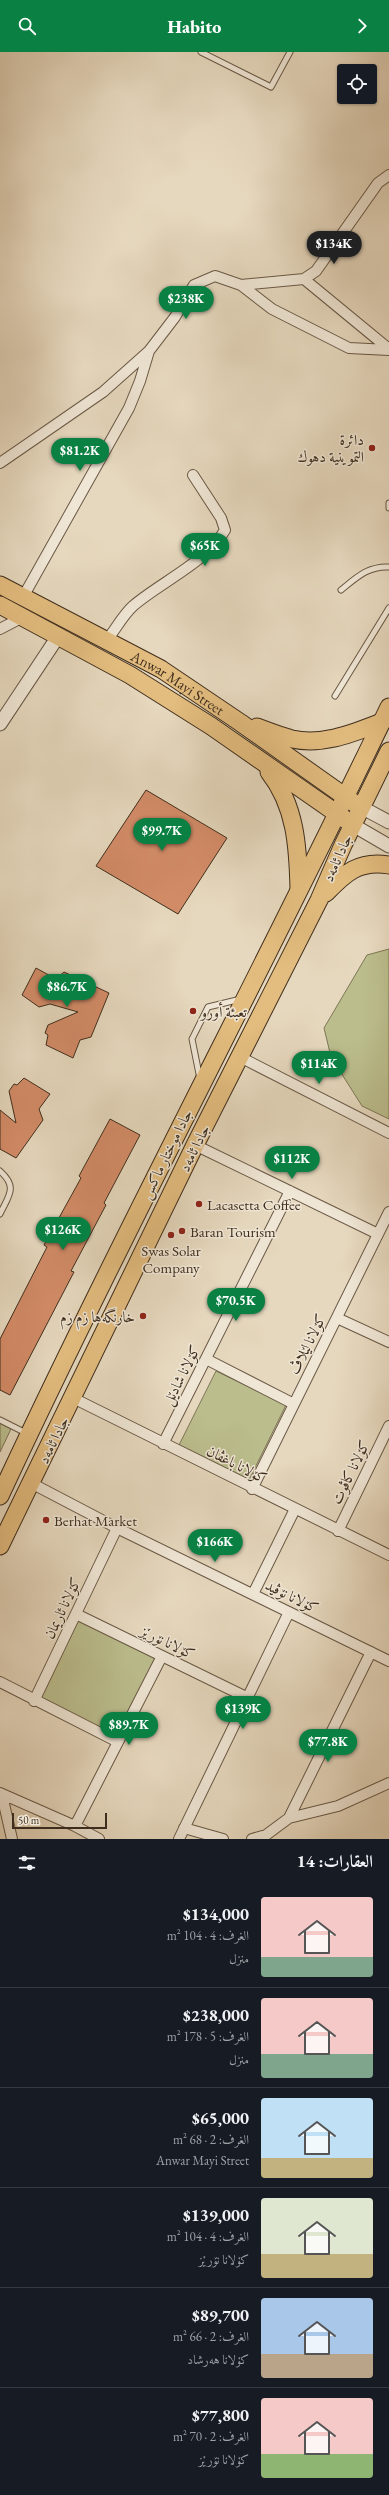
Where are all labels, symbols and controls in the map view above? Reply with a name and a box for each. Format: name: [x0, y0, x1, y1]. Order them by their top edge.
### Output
icon: search: [16, 15, 38, 37]
text: Habito: [168, 15, 221, 38]
icon: forward: [351, 15, 373, 37]
map controls: [337, 64, 377, 104]
button: locate: [337, 64, 377, 104]
pin: $134K: [306, 231, 362, 265]
text: $134K: [316, 235, 352, 252]
pin: $238K: [158, 286, 214, 320]
text: $238K: [168, 290, 204, 307]
place label: دائرة التموينية دهوك: [298, 430, 364, 466]
pin: $81.2K: [47, 438, 113, 472]
text: $81.2K: [60, 442, 100, 459]
marker: دائرة التموينية دهوك: [367, 443, 377, 453]
pin: $65K: [181, 533, 229, 567]
text: $65K: [190, 537, 220, 554]
street label: Anwar Mayi Street: [127, 645, 229, 719]
pin: $99.7K: [129, 818, 195, 852]
text: $99.7K: [142, 822, 182, 839]
street label: جادا ئامەد: [318, 831, 356, 885]
pin: $86.7K: [34, 974, 100, 1008]
text: $86.7K: [47, 978, 87, 995]
place label: تعبئة أورو: [199, 1001, 247, 1021]
marker: تعبئة أورو: [188, 1006, 198, 1016]
pin: $114K: [291, 1051, 347, 1085]
text: $114K: [301, 1055, 337, 1072]
street label: جادا موختار ماكس: [136, 1106, 197, 1203]
street label: جادا ئامەد: [174, 1121, 214, 1175]
pin: $112K: [264, 1146, 320, 1180]
text: $112K: [274, 1150, 310, 1167]
place label: Lacasetta Coffee: [207, 1195, 301, 1214]
marker: Lacasetta Coffee: [194, 1199, 204, 1209]
pin: $126K: [35, 1217, 91, 1251]
text: $126K: [45, 1221, 81, 1238]
place label: Baran Tourism: [190, 1222, 276, 1241]
marker: Baran Tourism: [177, 1226, 187, 1236]
marker: Swas Solar Company: [166, 1230, 176, 1240]
place label: Swas Solar Company: [141, 1241, 201, 1277]
pin: $70.5K: [203, 1288, 269, 1322]
text: $70.5K: [216, 1292, 256, 1309]
place label: خارنگەها زم زم: [60, 1307, 135, 1330]
street label: کۆلانا لێلاڤ: [284, 1310, 330, 1378]
marker: خارنگەها زم زم: [138, 1311, 148, 1321]
street label: کۆلانا شادێل: [158, 1342, 206, 1409]
street label: جادا ئامەد: [33, 1413, 73, 1467]
street label: کۆلانا کاڤوت: [326, 1437, 374, 1507]
street label: کۆلانا باغڤان: [204, 1441, 270, 1487]
place label: Berhat Market: [54, 1511, 137, 1530]
marker: Berhat Market: [41, 1515, 51, 1525]
pin: $166K: [187, 1529, 243, 1563]
text: $166K: [197, 1533, 233, 1550]
street label: کۆلانا ئاریمان: [39, 1574, 85, 1642]
street label: کۆلانا نۆڤید: [262, 1575, 322, 1617]
street label: کۆلانا نۆرێز: [136, 1620, 198, 1663]
pin: $139K: [215, 1696, 271, 1730]
text: $139K: [225, 1700, 261, 1717]
pin: $89.7K: [96, 1712, 162, 1746]
text: $89.7K: [109, 1716, 149, 1733]
pin: $77.8K: [295, 1729, 361, 1763]
text: $77.8K: [308, 1733, 348, 1750]
scale bar: [12, 1811, 107, 1830]
text: 50 m: [18, 1813, 39, 1827]
text: العقارات: 14: [297, 1850, 373, 1872]
icon: filters: [16, 1852, 38, 1874]
text: $134,000: [183, 1903, 249, 1925]
icon: home: [293, 1913, 341, 1961]
text: الغرف: 4 · 104 m²: [167, 1927, 249, 1944]
text: منزل: [229, 1950, 249, 1967]
text: $238,000: [183, 2004, 249, 2026]
icon: home: [293, 2014, 341, 2062]
text: الغرف: 5 · 178 m²: [167, 2028, 249, 2045]
text: منزل: [229, 2051, 249, 2068]
text: $65,000: [192, 2107, 249, 2129]
icon: home: [293, 2114, 341, 2162]
text: الغرف: 2 · 68 m²: [173, 2131, 249, 2148]
text: Anwar Mayi Street: [156, 2152, 249, 2169]
text: $139,000: [183, 2204, 249, 2226]
icon: home: [293, 2214, 341, 2262]
text: الغرف: 4 · 104 m²: [167, 2228, 249, 2245]
text: کۆلانا نۆرێز: [199, 2251, 249, 2268]
text: $89,700: [192, 2304, 249, 2326]
icon: home: [293, 2314, 341, 2362]
text: الغرف: 2 · 66 m²: [173, 2328, 249, 2345]
text: کۆلانا هەرشاد: [187, 2351, 249, 2368]
text: $77,800: [192, 2404, 249, 2426]
icon: home: [293, 2414, 341, 2462]
text: الغرف: 2 · 70 m²: [173, 2428, 249, 2445]
text: کۆلانا نۆرێز: [199, 2451, 249, 2468]

